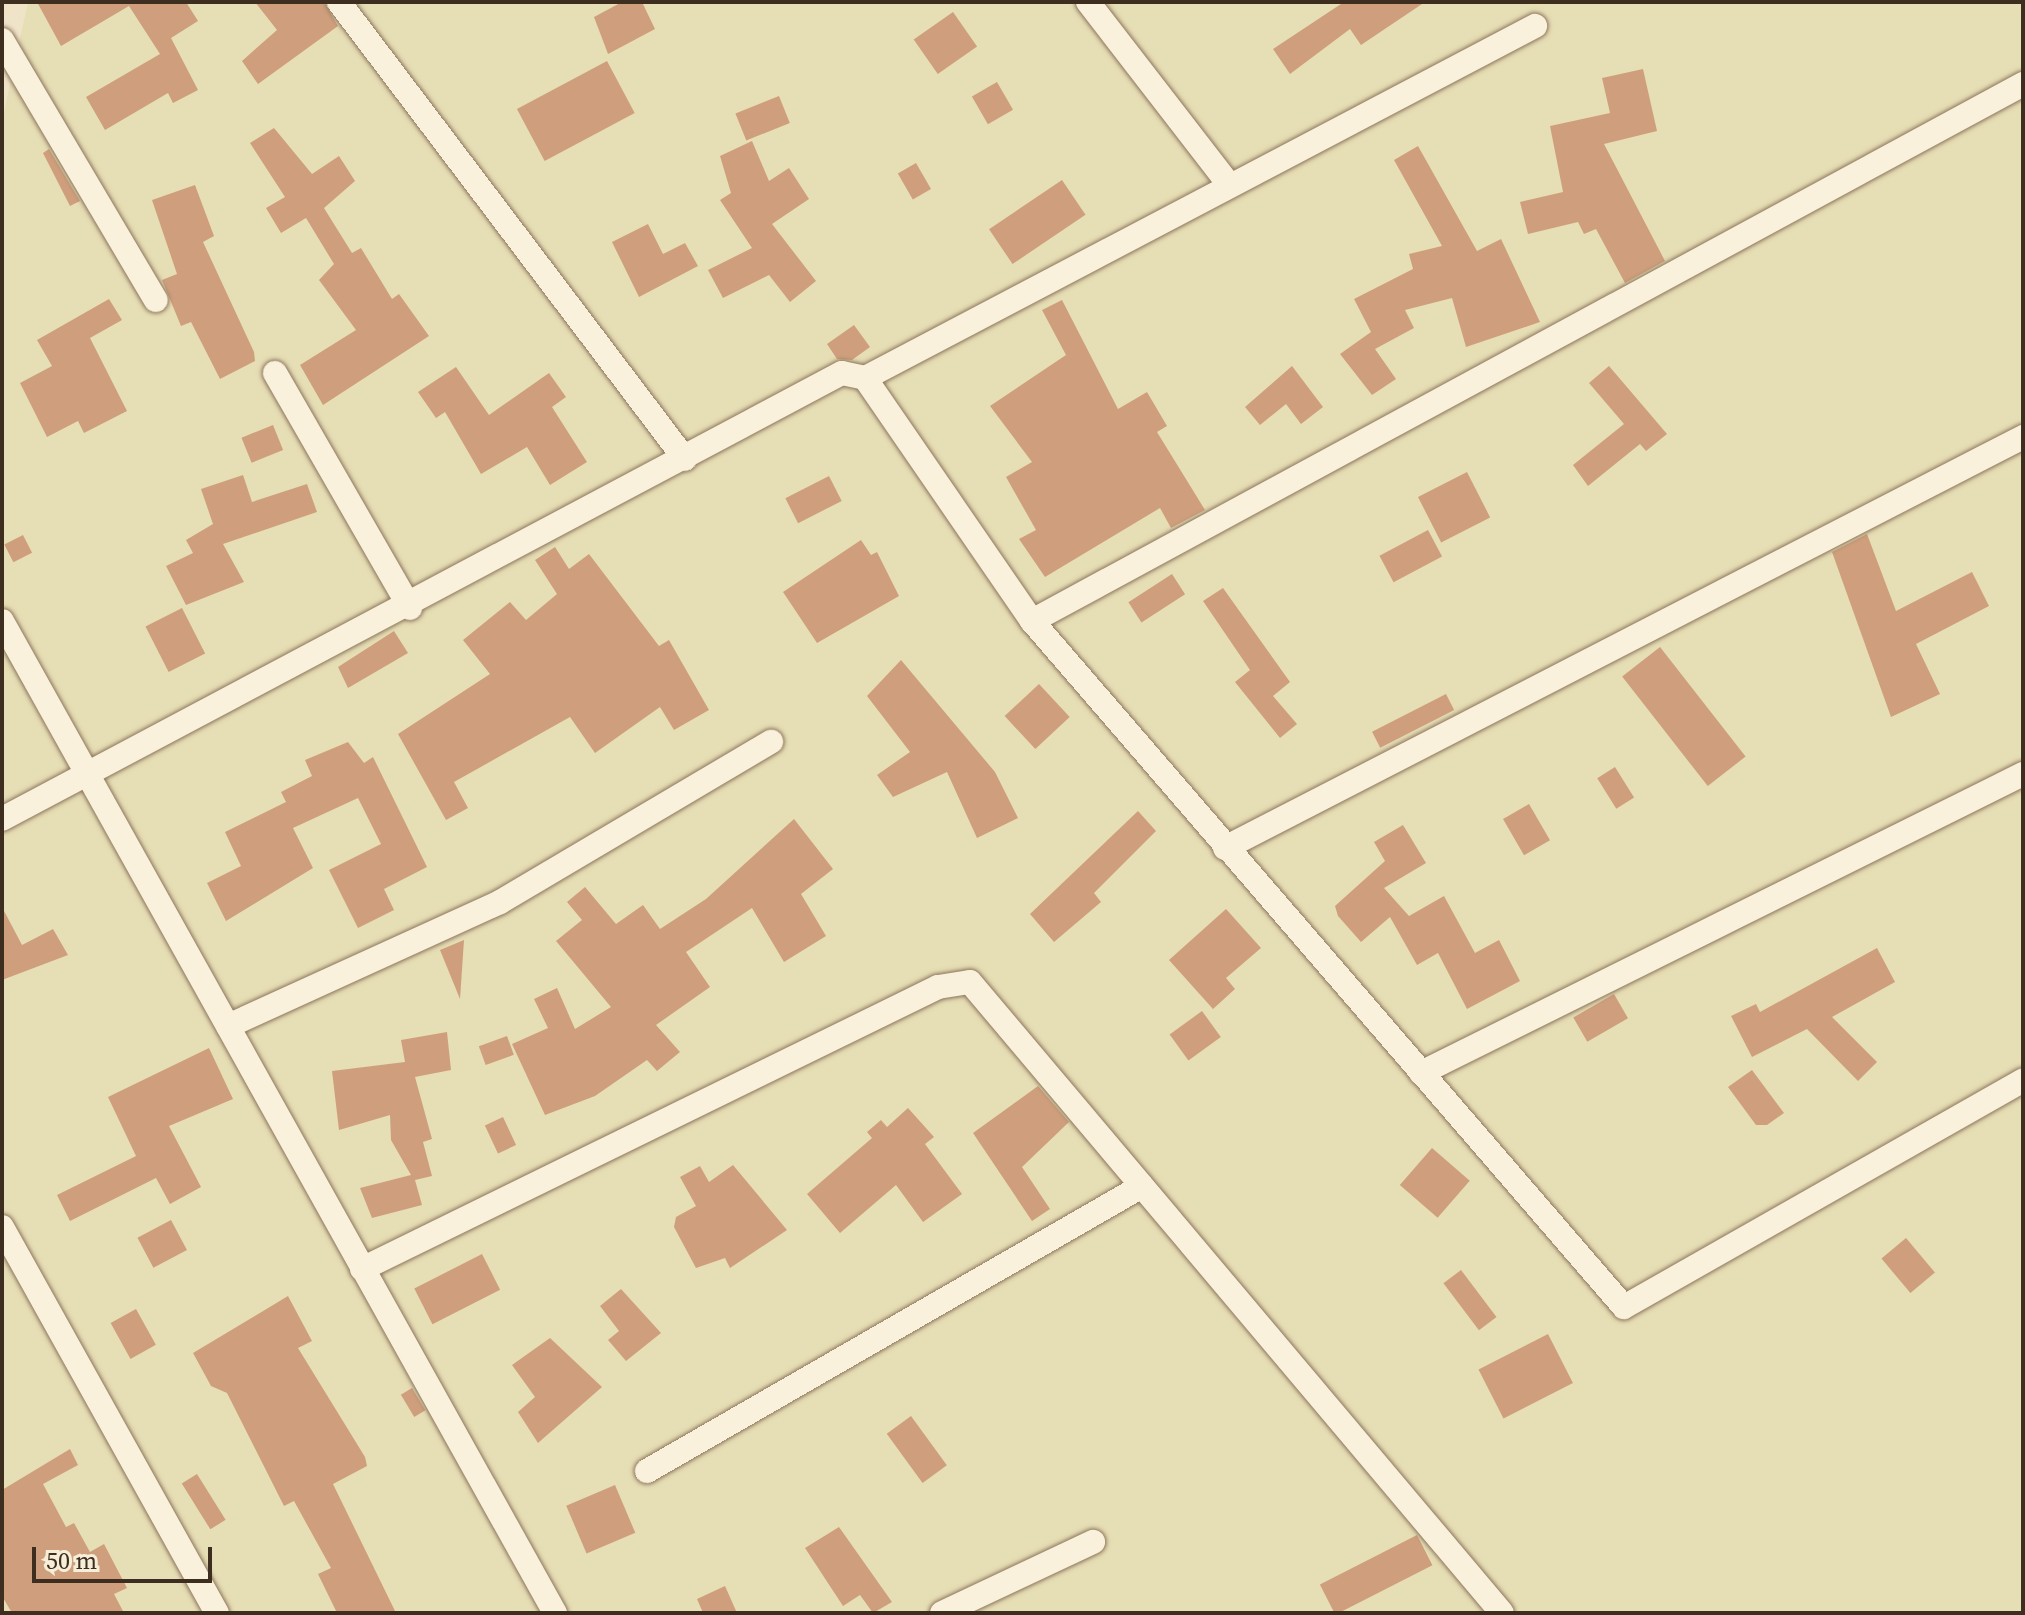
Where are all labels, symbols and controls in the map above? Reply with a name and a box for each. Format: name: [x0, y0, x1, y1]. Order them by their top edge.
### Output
scale bar: [36, 1531, 216, 1581]
text: 50 m: [46, 1544, 97, 1577]

